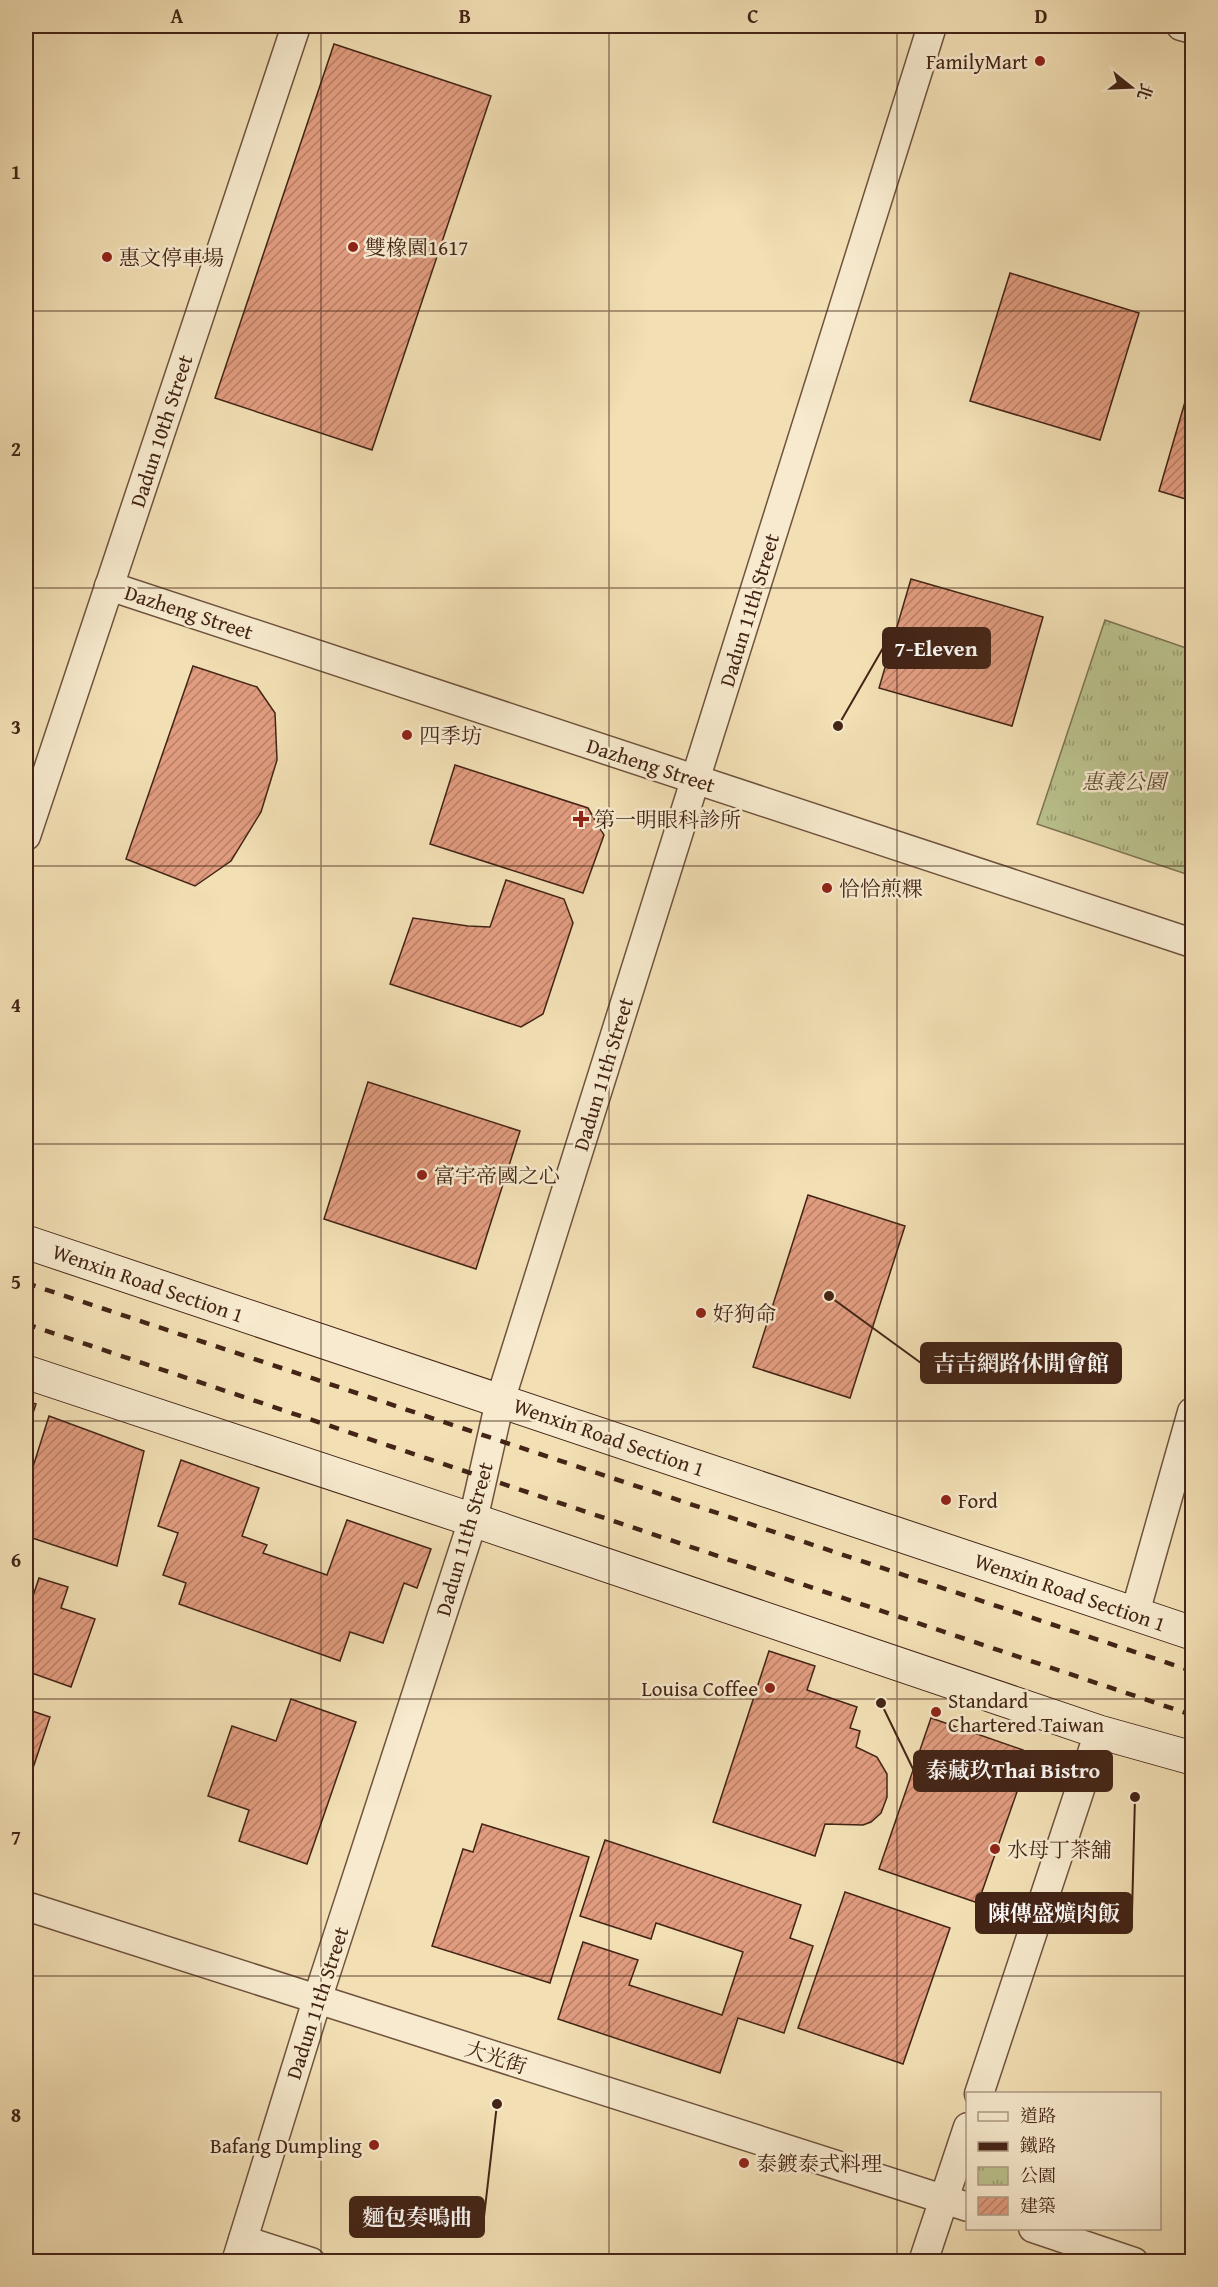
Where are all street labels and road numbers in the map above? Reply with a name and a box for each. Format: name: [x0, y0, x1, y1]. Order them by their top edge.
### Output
street label: Dadun 10th Street: [122, 350, 200, 511]
street label: Dadun 11th Street: [711, 529, 787, 690]
street label: Dazheng Street: [121, 577, 258, 648]
street label: Dazheng Street: [583, 730, 720, 801]
street label: Dadun 11th Street: [565, 993, 641, 1154]
street label: Wenxin Road Section 1: [48, 1236, 248, 1330]
street label: Wenxin Road Section 1: [509, 1390, 709, 1484]
street label: Dadun 11th Street: [427, 1458, 501, 1620]
street label: Wenxin Road Section 1: [970, 1545, 1170, 1639]
street label: Dadun 11th Street: [278, 1922, 356, 2083]
street label: 大光街: [461, 2033, 531, 2081]

